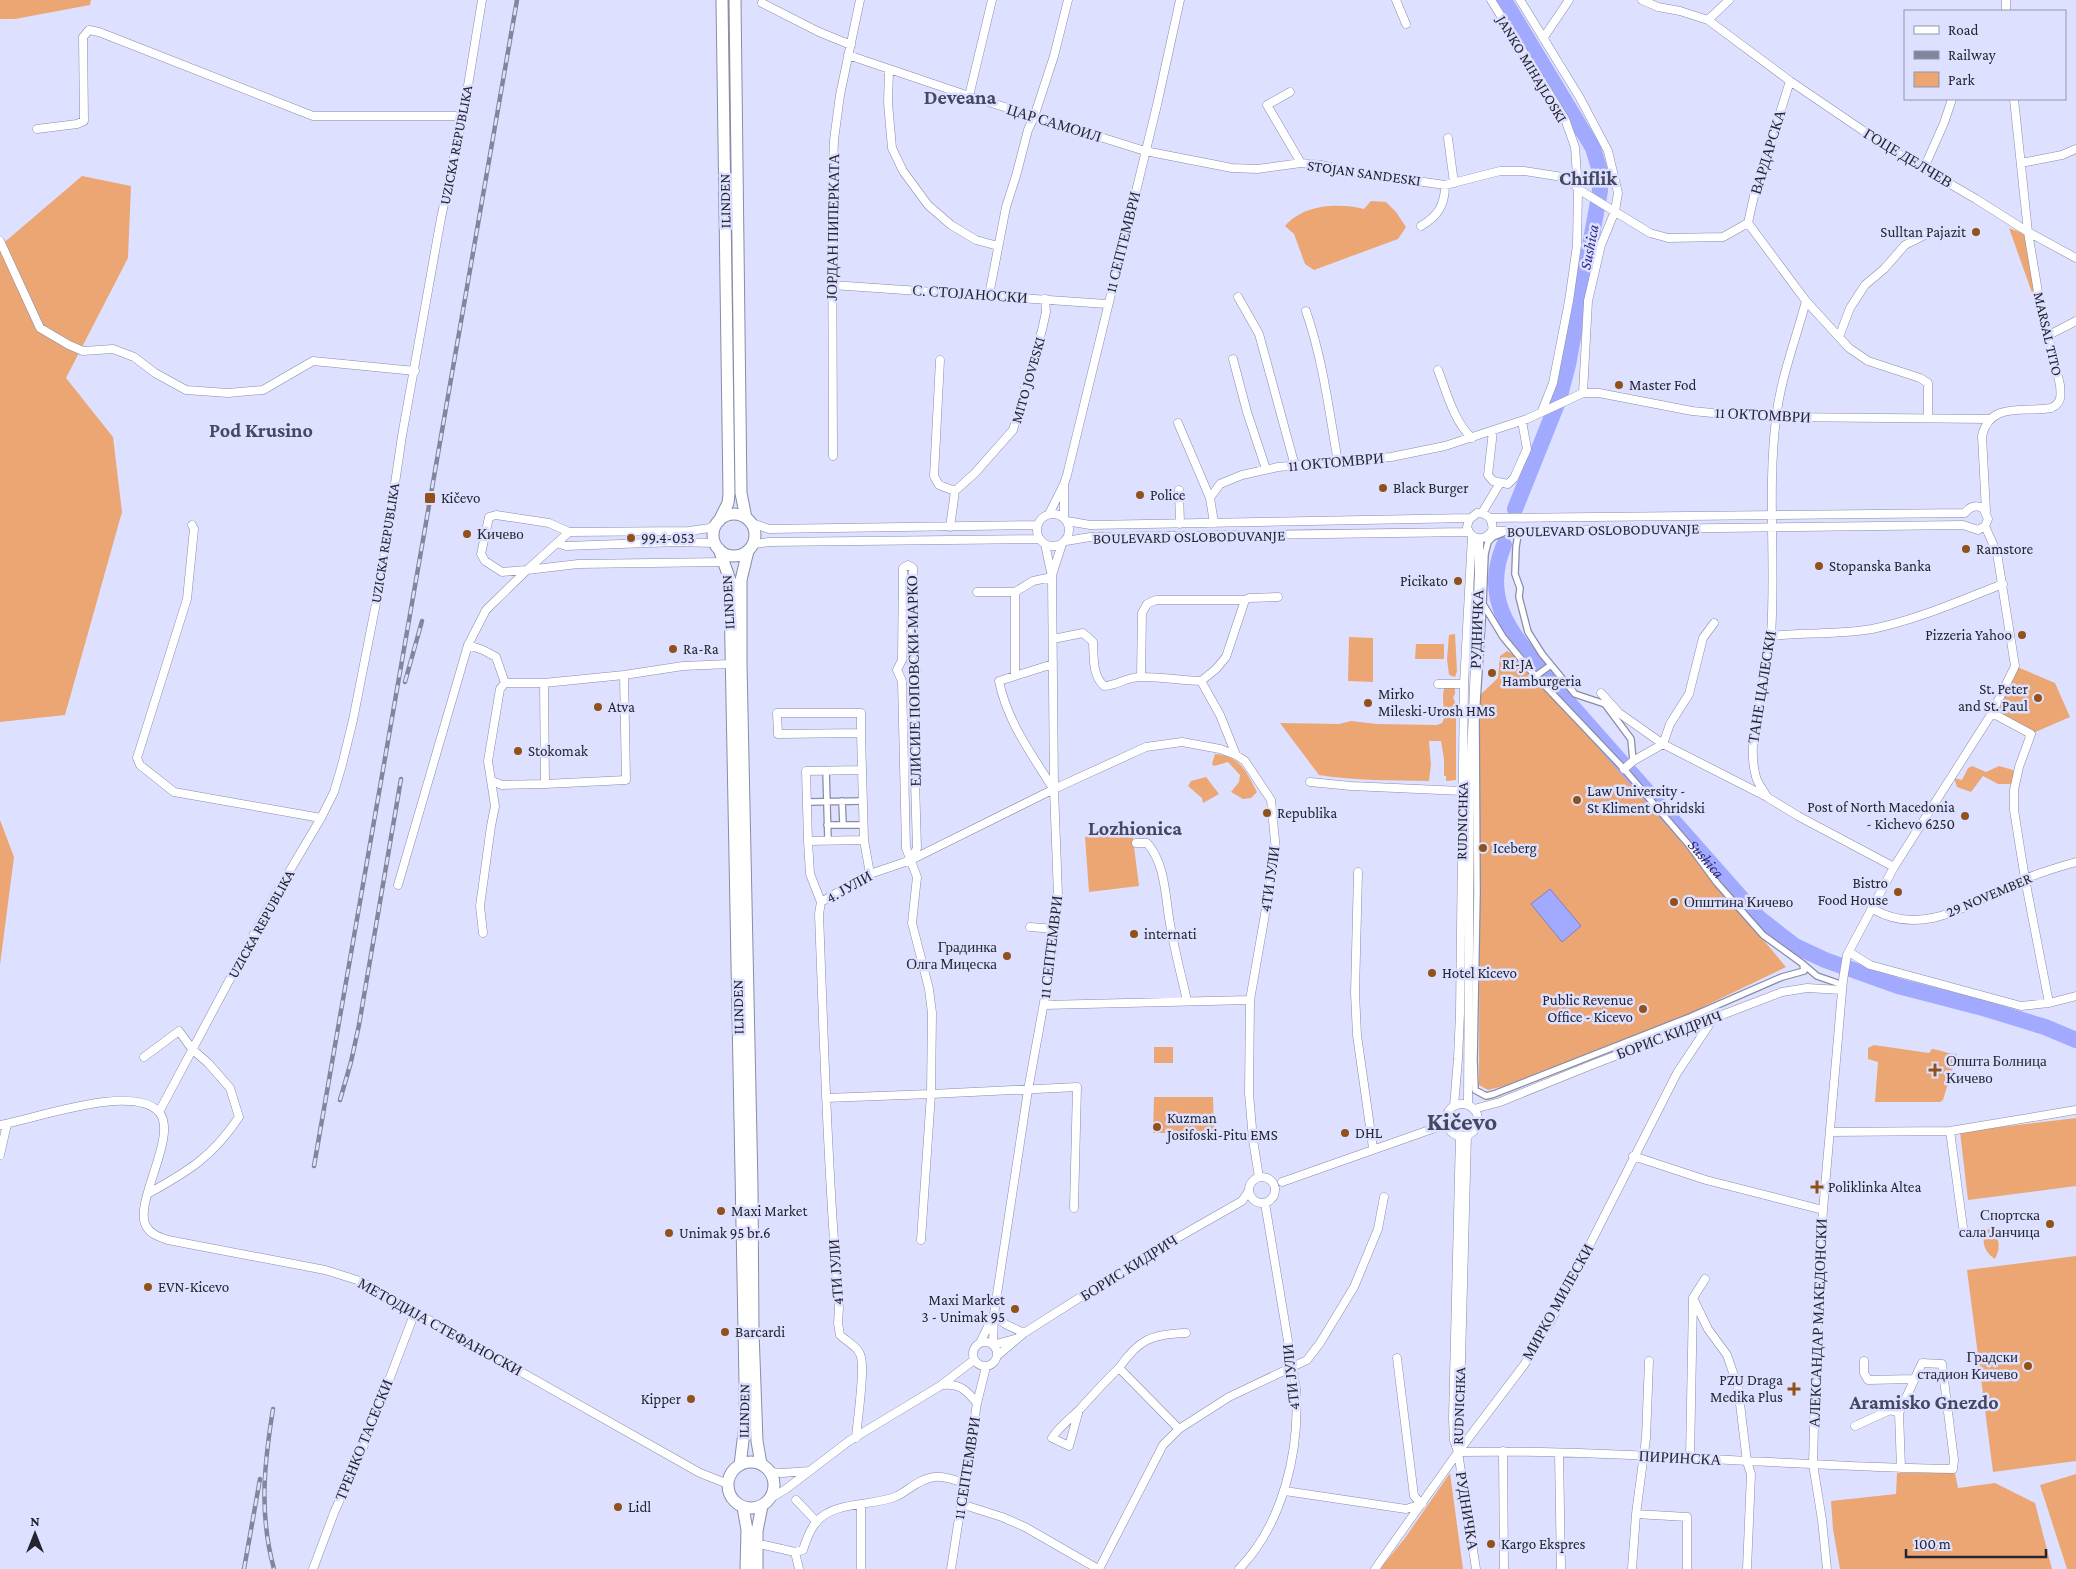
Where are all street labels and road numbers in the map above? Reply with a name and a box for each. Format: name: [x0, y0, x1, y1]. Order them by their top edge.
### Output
street label: JANKO MIHAJLOSKI: [1492, 11, 1570, 126]
street label: UZICKA REPUBLIKA: [437, 83, 476, 206]
street label: ЦАР САМОИЛ: [1005, 101, 1103, 145]
street label: ВАРДАРСКА: [1748, 108, 1788, 196]
street label: ГОЦЕ ДЕЛЧЕВ: [1861, 125, 1955, 191]
street label: ЈОРДАН ПИПЕРКАТА: [824, 153, 842, 301]
street label: STOJAN SANDESKI: [1306, 157, 1422, 190]
street label: ILINDEN: [717, 174, 733, 228]
street label: 11 СЕПТЕМВРИ: [1103, 190, 1143, 294]
street label: С. СТОЈАНОСКИ: [912, 282, 1028, 306]
street label: MARSAL TITO: [2031, 290, 2065, 378]
street label: MITO JOVESKI: [1008, 335, 1049, 425]
street label: 11 ОКТОМВРИ: [1715, 405, 1811, 426]
street label: 11 ОКТОМВРИ: [1288, 450, 1385, 474]
street label: UZICKA REPUBLIKA: [368, 481, 402, 604]
street label: BOULEVARD OSLOBODUVANJE: [1507, 520, 1699, 541]
street label: BOULEVARD OSLOBODUVANJE: [1093, 527, 1285, 548]
street label: ILINDEN: [719, 574, 737, 630]
street label: ЕЛИСИЈЕ ПОПОВСКИ-МАРКО: [904, 575, 924, 787]
street label: РУДНИЧКА: [1468, 589, 1486, 669]
street label: ТАНЕ ЦАЛЕСКИ: [1745, 629, 1779, 745]
street label: RUDNICHKA: [1453, 782, 1471, 860]
street label: 4ТИ ЈУЛИ: [1257, 845, 1283, 913]
street label: UZICKA REPUBLIKA: [225, 867, 298, 981]
street label: 4. ЈУЛИ: [823, 868, 875, 906]
street label: 29 NOVEMBER: [1944, 870, 2035, 920]
street label: 11 СЕПТЕМВРИ: [1037, 894, 1065, 999]
street label: ILINDEN: [730, 980, 746, 1034]
street label: БОРИС КИДРИЧ: [1614, 1007, 1724, 1062]
street label: АЛЕКСАНДАР МАКЕДОНСКИ: [1806, 1218, 1830, 1428]
street label: БОРИС КИДРИЧ: [1078, 1232, 1181, 1304]
street label: 4ТИ ЈУЛИ: [826, 1238, 846, 1306]
street label: МИРКО МИЛЕСКИ: [1519, 1241, 1597, 1363]
street label: МЕТОДИЈА СТЕФАНОСКИ: [355, 1275, 525, 1379]
street label: 4ТИ ЈУЛИ: [1280, 1343, 1302, 1411]
street label: RUDNICHKA: [1450, 1366, 1468, 1445]
street label: ТРЕНКО ТАСЕСКИ: [332, 1377, 396, 1503]
street label: ILINDEN: [736, 1384, 752, 1438]
street label: 11 СЕПТЕМВРИ: [951, 1415, 983, 1520]
street label: ПИРИНСКА: [1638, 1448, 1722, 1468]
street label: РУДНИЧКА: [1453, 1470, 1481, 1552]

